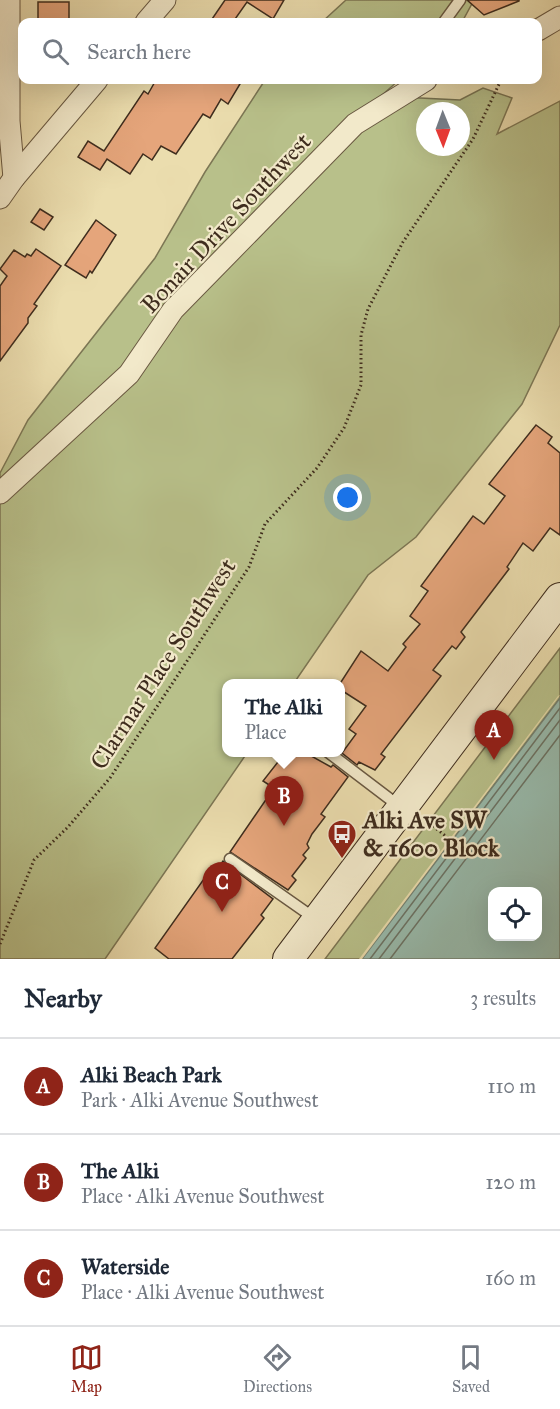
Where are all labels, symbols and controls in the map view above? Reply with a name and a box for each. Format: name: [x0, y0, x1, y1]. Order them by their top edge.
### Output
search box: [18, 18, 542, 84]
icon: search: [39, 35, 72, 68]
text: Search here: [87, 38, 191, 65]
north arrow: [416, 102, 470, 156]
street label: Bonair Drive Southwest: [135, 126, 318, 319]
your location: [333, 483, 362, 512]
street label: Clarmar Place Southwest: [84, 553, 243, 775]
popup: [222, 679, 345, 757]
text: The Alki: [244, 693, 323, 720]
pin: A: [474, 710, 514, 760]
text: Place: [244, 720, 286, 744]
pin: B: [264, 776, 304, 826]
place label: Alki Ave SW & 1600 Block: [361, 805, 500, 863]
bus stop icon: Alki Ave SW & 1600 Block: [326, 818, 358, 860]
pin: C: [202, 862, 242, 912]
map controls: [488, 887, 542, 941]
button: locate: [488, 887, 542, 941]
text: Nearby: [24, 982, 102, 1014]
text: 3 results: [470, 986, 536, 1010]
text: Alki Beach Park: [81, 1061, 222, 1088]
text: A: [37, 1074, 50, 1098]
text: 110 m: [488, 1074, 536, 1098]
text: Park · Alki Avenue Southwest: [81, 1088, 318, 1112]
text: The Alki: [81, 1157, 159, 1184]
text: B: [37, 1170, 50, 1194]
text: 120 m: [485, 1170, 536, 1194]
text: Place · Alki Avenue Southwest: [81, 1184, 324, 1208]
text: Waterside: [81, 1253, 170, 1280]
text: C: [37, 1266, 50, 1290]
text: 160 m: [485, 1266, 536, 1290]
text: Place · Alki Avenue Southwest: [81, 1280, 324, 1304]
tab: Map: [70, 1341, 103, 1396]
tab: Directions: [243, 1341, 312, 1396]
tab: Saved: [452, 1341, 490, 1396]

